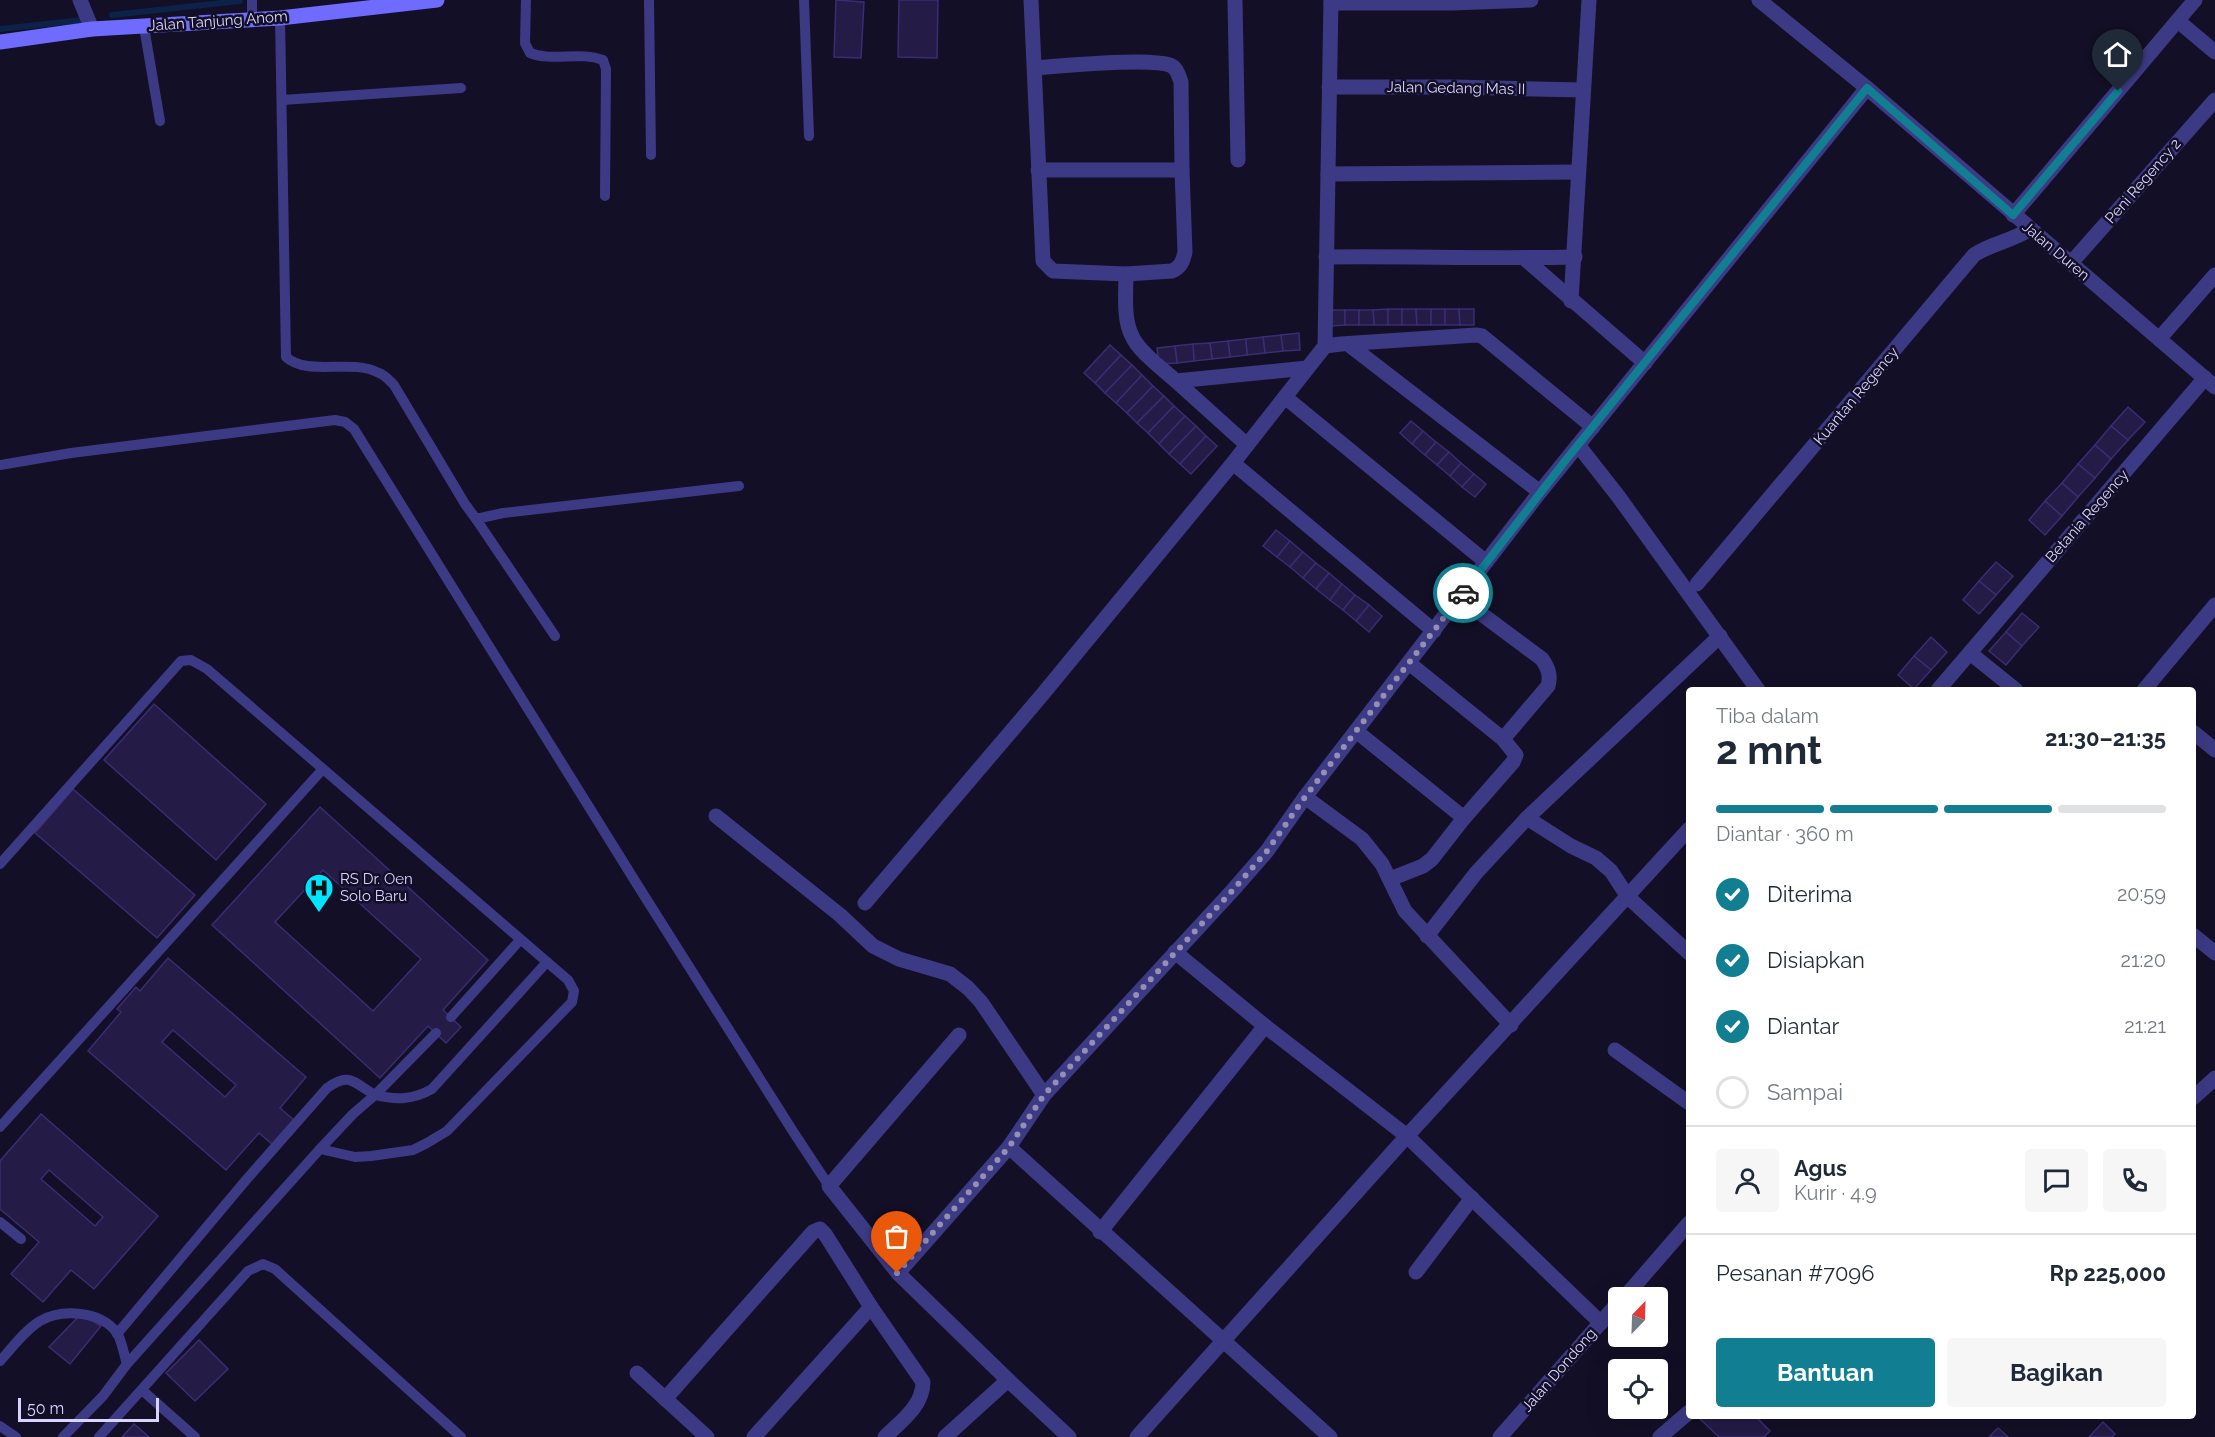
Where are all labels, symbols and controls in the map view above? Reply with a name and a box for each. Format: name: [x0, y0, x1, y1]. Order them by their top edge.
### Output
street label: Jalan Tanjung Anom: [148, 7, 288, 35]
pin: [2092, 29, 2143, 91]
icon: home: [2101, 38, 2134, 71]
street label: Jalan Gedang Mas II: [1386, 78, 1526, 98]
street label: Peni Regency 2: [2101, 135, 2185, 227]
street label: Jalan Duren: [2019, 218, 2093, 284]
street label: Kuantan Regency: [1810, 343, 1902, 449]
street label: Betania Regency: [2042, 466, 2132, 566]
courier: [1433, 563, 1493, 623]
icon: car: [1447, 577, 1480, 610]
text: Tiba dalam: [1716, 704, 1819, 728]
text: 21:30–21:35: [2045, 725, 2166, 751]
text: 2 mnt: [1716, 727, 1822, 773]
text: Diantar · 360 m: [1716, 822, 1854, 846]
place label: RS Dr. Oen Solo Baru: [340, 870, 413, 905]
hospital icon: RS Dr. Oen Solo Baru: [303, 872, 335, 914]
icon: check: [1716, 878, 1749, 911]
text: Diterima: [1767, 881, 1852, 907]
text: 20:59: [2117, 882, 2166, 906]
icon: check: [1716, 944, 1749, 977]
text: Disiapkan: [1767, 947, 1865, 973]
text: 21:20: [2121, 948, 2166, 972]
icon: check: [1716, 1010, 1749, 1043]
text: Diantar: [1767, 1013, 1839, 1039]
text: 21:21: [2124, 1014, 2166, 1038]
text: Sampai: [1767, 1079, 1843, 1105]
button: person: [1716, 1149, 1779, 1212]
button: chat: [2025, 1149, 2088, 1212]
button: phone: [2103, 1149, 2166, 1212]
text: Agus: [1794, 1155, 1847, 1181]
text: Kurir · 4.9: [1794, 1181, 1877, 1205]
pin: [871, 1211, 922, 1273]
icon: bag: [880, 1220, 913, 1253]
text: Pesanan #7096: [1716, 1260, 1875, 1286]
text: Rp 225,000: [2050, 1260, 2166, 1286]
north arrow: [1608, 1287, 1668, 1347]
map controls: [1608, 1287, 1668, 1419]
street label: Jalan Dondong: [1518, 1325, 1600, 1415]
button: Bantuan: [1716, 1338, 1935, 1407]
button: Bagikan: [1947, 1338, 2166, 1407]
button: locate: [1608, 1359, 1668, 1419]
scale bar: [18, 1395, 159, 1422]
text: 50 m: [27, 1399, 64, 1418]

